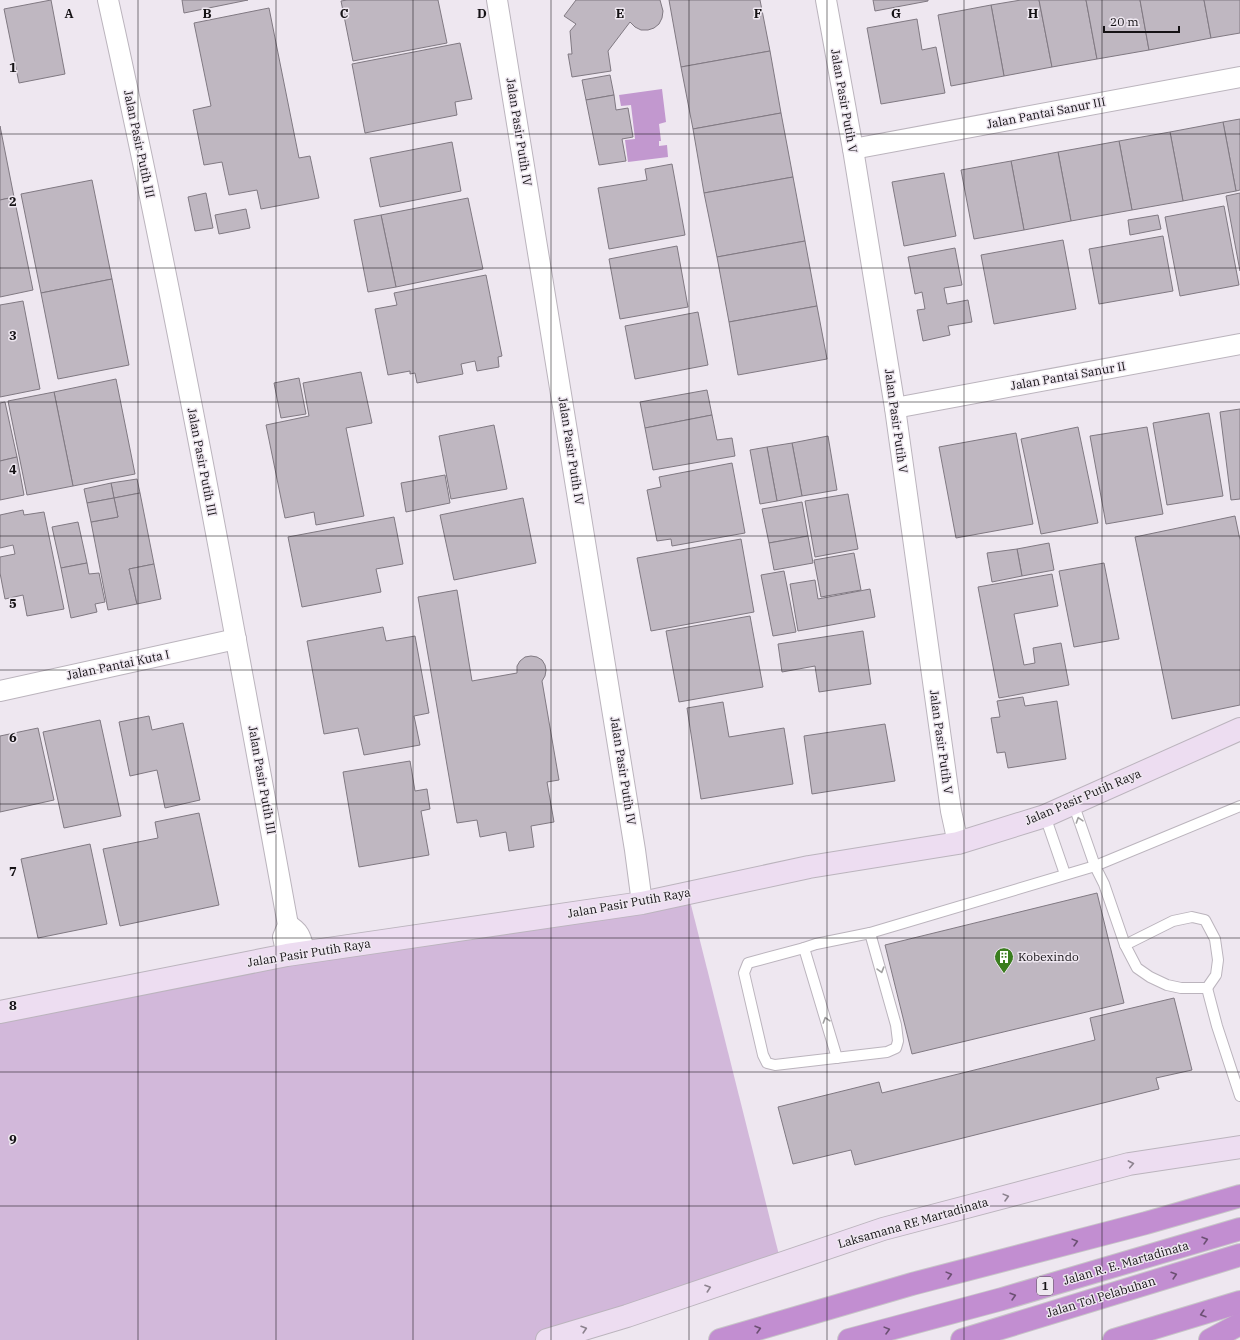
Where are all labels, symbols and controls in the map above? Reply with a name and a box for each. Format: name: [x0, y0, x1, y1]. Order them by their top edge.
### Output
text: A: [64, 5, 74, 22]
text: B: [202, 5, 212, 22]
text: C: [340, 5, 349, 22]
text: D: [477, 5, 487, 22]
text: E: [616, 5, 624, 22]
text: F: [754, 5, 762, 22]
text: G: [891, 5, 901, 22]
text: H: [1028, 5, 1039, 22]
scale bar: [1104, 8, 1179, 34]
text: 20 m: [1110, 14, 1139, 29]
street label: Jalan Pasir Putih V: [828, 48, 861, 154]
text: 1: [9, 59, 17, 76]
street label: Jalan Pasir Putih IV: [504, 77, 535, 187]
street label: Jalan Pasir Putih III: [121, 89, 158, 199]
street label: Jalan Pantai Sanur III: [985, 94, 1107, 131]
text: 2: [9, 193, 17, 210]
text: 3: [9, 327, 17, 344]
street label: Jalan Pantai Sanur II: [1009, 358, 1127, 393]
street label: Jalan Pasir Putih V: [882, 368, 911, 474]
street label: Jalan Pasir Putih IV: [556, 396, 587, 506]
street label: Jalan Pasir Putih III: [185, 407, 220, 517]
text: 4: [9, 461, 17, 478]
text: 5: [9, 595, 17, 612]
street label: Jalan Pantai Kuta I: [65, 646, 171, 683]
street label: Jalan Pasir Putih V: [927, 689, 956, 795]
street label: Jalan Pasir Putih IV: [608, 716, 639, 826]
street label: Jalan Pasir Putih III: [246, 725, 279, 835]
text: 6: [9, 729, 17, 746]
street label: Jalan Pasir Putih Raya: [1022, 765, 1144, 828]
one-way arrow: [1075, 817, 1084, 824]
text: 7: [9, 863, 17, 880]
street label: Jalan Pasir Putih Raya: [566, 884, 692, 921]
street label: Jalan Pasir Putih Raya: [246, 935, 372, 970]
building icon: Kobexindo: [993, 946, 1015, 974]
place label: Kobexindo: [1018, 949, 1079, 964]
one-way arrow: [876, 967, 884, 974]
text: 8: [9, 997, 17, 1014]
one-way arrow: [822, 1017, 831, 1024]
text: 9: [9, 1131, 17, 1148]
one-way arrow: [1128, 1160, 1135, 1169]
one-way arrow: [1002, 1193, 1009, 1201]
street label: Laksamana RE Martadinata: [836, 1194, 990, 1251]
one-way arrow: [1201, 1236, 1208, 1245]
street label: Jalan R. E. Martadinata: [1061, 1237, 1191, 1288]
one-way arrow: [1072, 1238, 1078, 1246]
one-way arrow: [946, 1271, 953, 1279]
one-way arrow: [1170, 1271, 1177, 1280]
street label: Jalan Tol Pelabuhan: [1045, 1273, 1157, 1320]
road number: 1: [1037, 1277, 1053, 1295]
one-way arrow: [704, 1285, 711, 1293]
one-way arrow: [1009, 1292, 1016, 1301]
one-way arrow: [1199, 1309, 1206, 1318]
one-way arrow: [580, 1325, 587, 1334]
one-way arrow: [754, 1325, 761, 1334]
one-way arrow: [883, 1326, 890, 1335]

